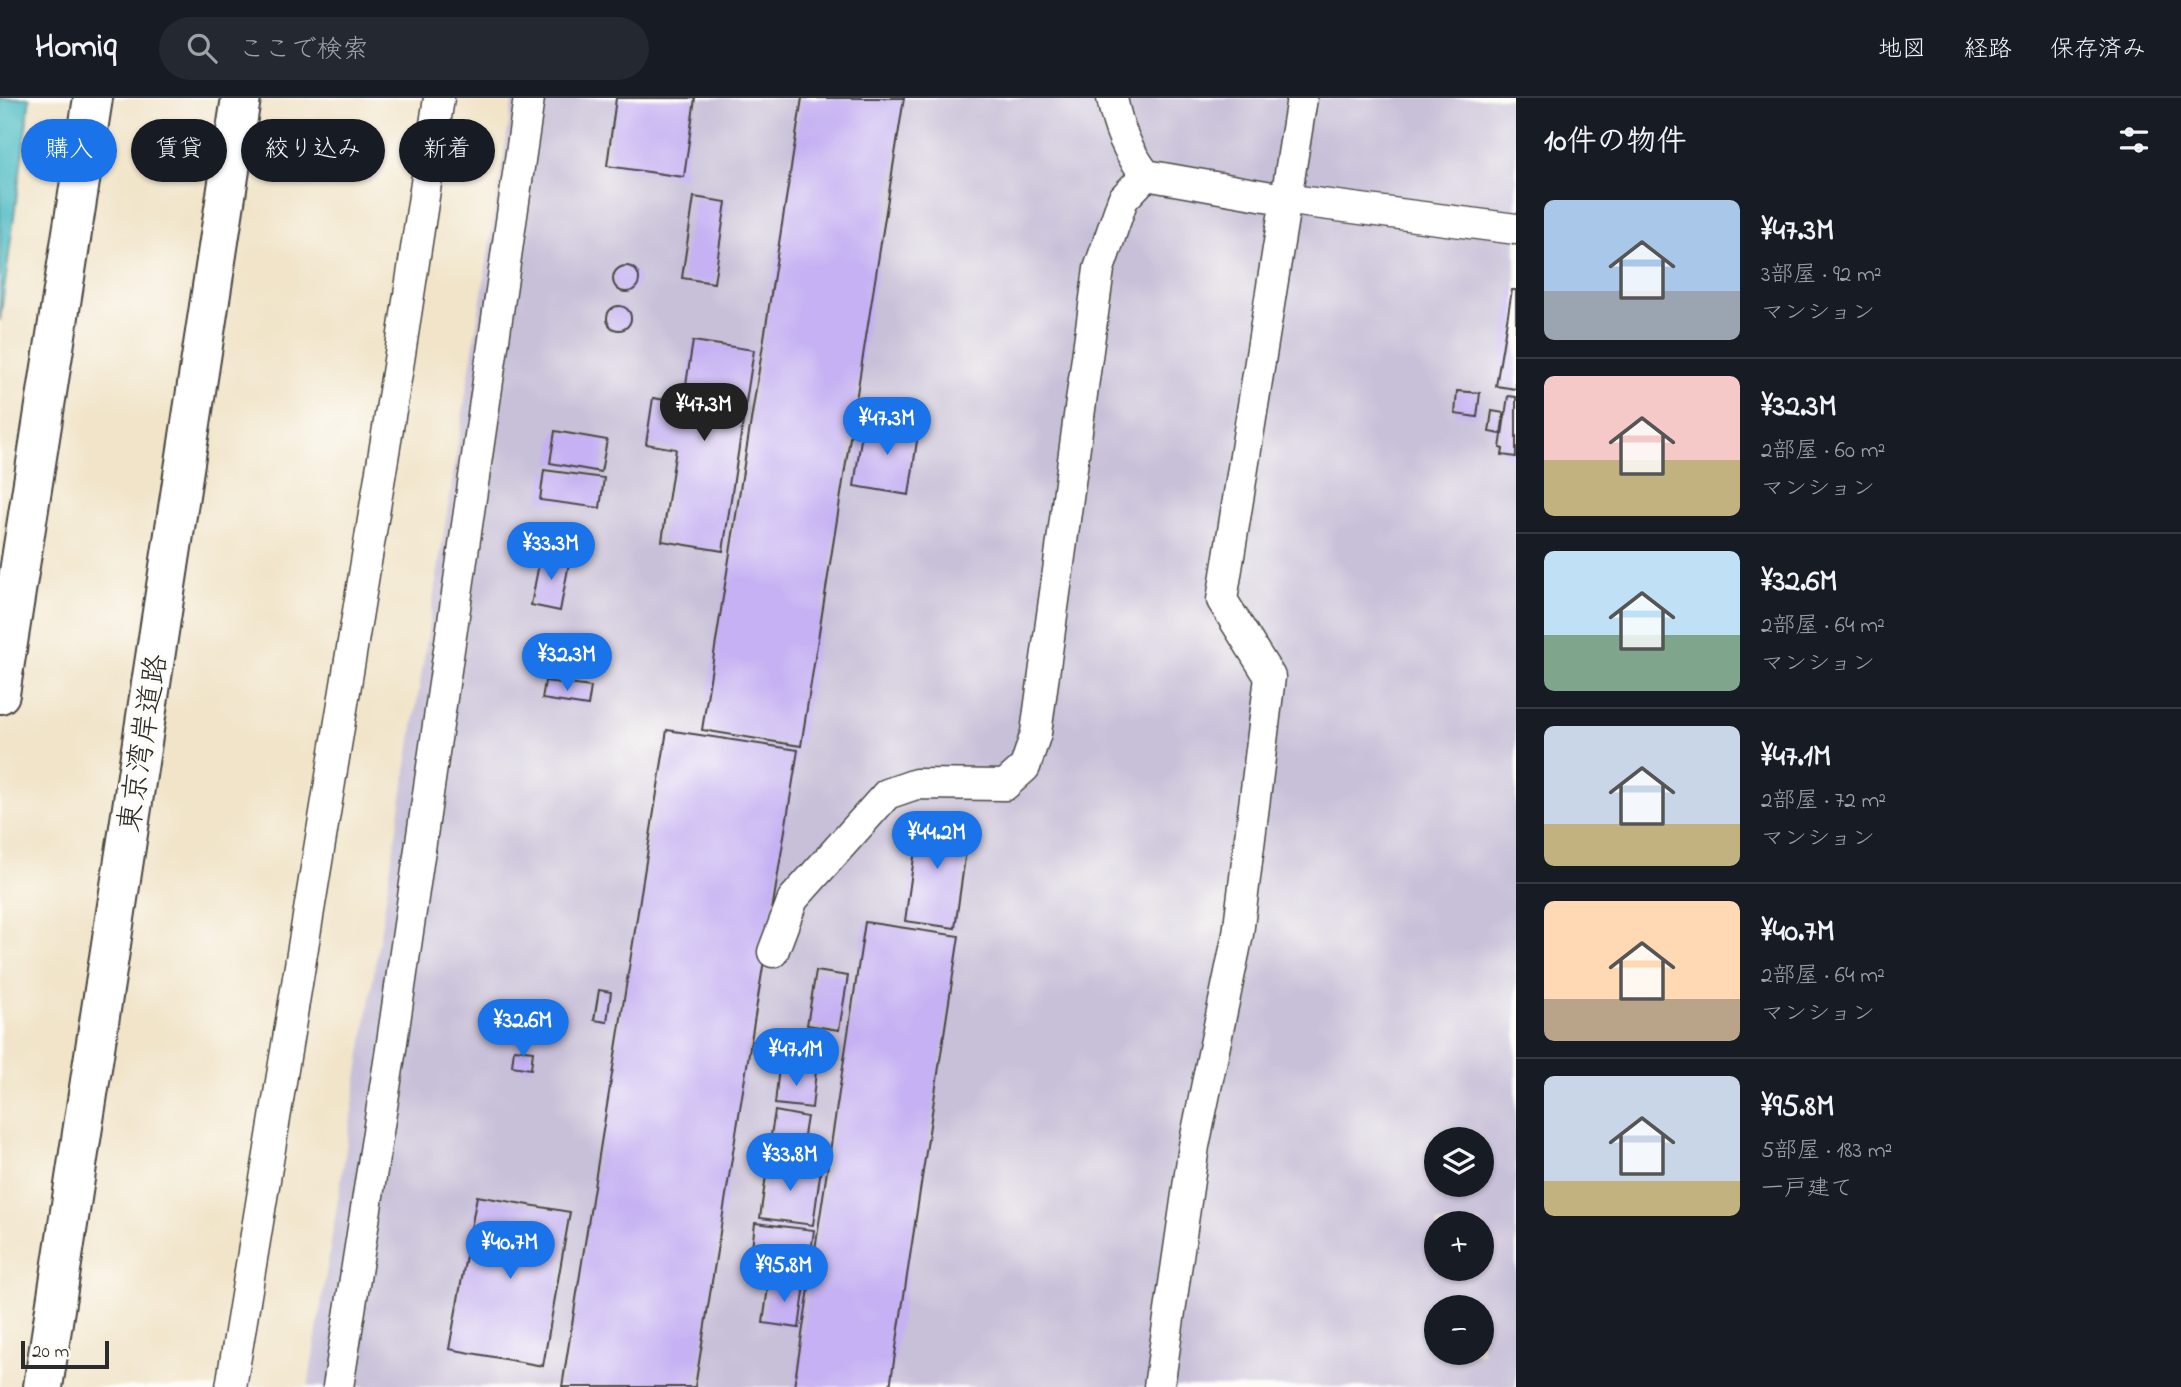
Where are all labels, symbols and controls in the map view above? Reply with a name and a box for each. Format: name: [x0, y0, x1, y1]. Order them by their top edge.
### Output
search box: [159, 17, 649, 80]
text: Homiq: [35, 24, 117, 72]
icon: search: [183, 29, 221, 67]
text: ここで検索: [239, 32, 369, 70]
text: 地図: [1878, 33, 1926, 68]
text: 経路: [1964, 33, 2012, 68]
text: 保存済み: [2050, 33, 2146, 68]
chip: 購入: [21, 119, 117, 182]
chip: 賃貸: [131, 119, 227, 182]
chip: 絞り込み: [241, 119, 385, 182]
chip: 新着: [399, 119, 495, 182]
text: 10件の物件: [1544, 121, 1687, 165]
icon: filters: [2115, 121, 2153, 159]
text: ¥47.3M: [1761, 210, 1834, 254]
icon: home: [1600, 228, 1684, 312]
text: 3部屋 · 92 m²: [1761, 259, 1882, 292]
text: マンション: [1761, 297, 1875, 330]
pin: ¥47.3M: [647, 384, 761, 443]
text: ¥32.3M: [1761, 386, 1837, 430]
text: ¥47.3M: [676, 389, 732, 422]
pin: ¥47.3M: [830, 398, 944, 457]
text: ¥47.3M: [859, 403, 915, 436]
icon: home: [1600, 404, 1684, 488]
text: 2部屋 · 60 m²: [1761, 435, 1885, 468]
text: マンション: [1761, 473, 1875, 506]
pin: ¥33.3M: [494, 522, 608, 582]
text: ¥33.3M: [523, 528, 579, 561]
text: ¥32.6M: [1761, 561, 1838, 605]
icon: home: [1600, 579, 1684, 663]
text: 2部屋 · 64 m²: [1761, 610, 1885, 643]
pin: ¥32.3M: [510, 634, 624, 693]
text: ¥32.3M: [538, 639, 596, 672]
text: マンション: [1761, 648, 1875, 681]
street label: 東京湾岸道路: [109, 651, 181, 836]
text: ¥47.1M: [1761, 736, 1831, 780]
icon: home: [1600, 754, 1684, 838]
text: 2部屋 · 72 m²: [1761, 785, 1886, 818]
pin: ¥44.2M: [880, 812, 994, 871]
text: ¥44.2M: [908, 817, 966, 850]
text: マンション: [1761, 823, 1875, 856]
text: ¥40.7M: [1761, 911, 1835, 955]
icon: home: [1600, 929, 1684, 1013]
text: 2部屋 · 64 m²: [1761, 960, 1885, 993]
text: マンション: [1761, 998, 1875, 1031]
pin: ¥32.6M: [466, 1000, 580, 1059]
text: ¥32.6M: [494, 1005, 552, 1038]
pin: ¥47.1M: [739, 1028, 853, 1088]
text: ¥47.1M: [769, 1034, 823, 1067]
text: ¥95.8M: [1761, 1086, 1834, 1130]
icon: home: [1600, 1104, 1684, 1188]
map controls: [1424, 1127, 1494, 1365]
button: layers: [1424, 1127, 1494, 1197]
pin: ¥33.8M: [733, 1134, 847, 1193]
text: 5部屋 · 183 m²: [1761, 1135, 1892, 1168]
text: ¥33.8M: [762, 1139, 818, 1172]
text: 一戸建て: [1761, 1173, 1853, 1206]
button: +: [1424, 1211, 1494, 1281]
pin: ¥40.7M: [453, 1222, 567, 1281]
text: ¥40.7M: [482, 1227, 538, 1260]
pin: ¥95.8M: [727, 1244, 841, 1304]
text: ¥95.8M: [756, 1250, 812, 1283]
button: −: [1424, 1295, 1494, 1365]
scale bar: [21, 1338, 108, 1370]
text: 20 m: [32, 1339, 69, 1366]

